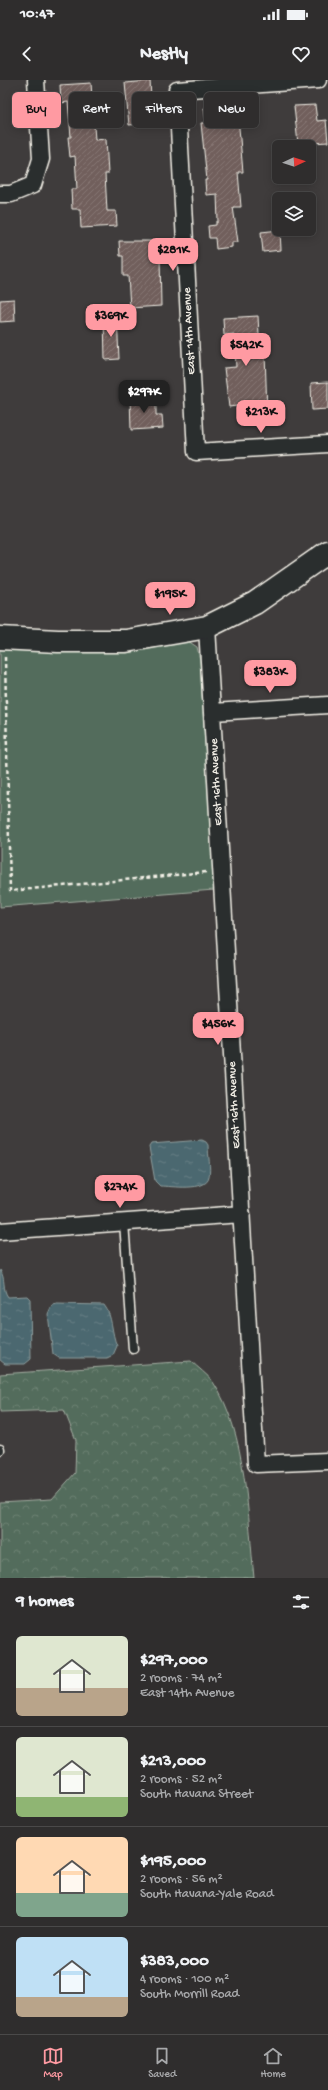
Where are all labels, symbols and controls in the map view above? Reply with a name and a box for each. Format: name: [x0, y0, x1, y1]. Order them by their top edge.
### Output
text: 10:47: [20, 5, 54, 23]
icon: back: [16, 43, 38, 65]
icon: heart: [290, 43, 312, 65]
text: Nestly: [140, 44, 188, 65]
chip: Buy: [12, 92, 61, 128]
chip: Rent: [69, 92, 124, 128]
chip: Filters: [132, 92, 196, 128]
chip: New: [204, 92, 259, 128]
north arrow: [272, 140, 316, 184]
map controls: [272, 140, 316, 236]
button: layers: [272, 192, 316, 236]
pin: $281K: [145, 238, 201, 272]
text: $281K: [157, 243, 189, 258]
street label: East 14th Avenue: [181, 286, 199, 375]
pin: $369K: [83, 304, 139, 338]
text: $369K: [95, 309, 127, 324]
pin: $542K: [218, 333, 274, 367]
text: $542K: [230, 338, 262, 353]
pin: $297K: [116, 380, 172, 414]
text: $297K: [128, 385, 160, 400]
pin: $213K: [233, 400, 289, 434]
text: $213K: [245, 405, 277, 420]
pin: $195K: [142, 582, 198, 616]
text: $195K: [154, 587, 186, 602]
pin: $383K: [242, 660, 298, 694]
text: $383K: [253, 665, 287, 680]
street label: East 16th Avenue: [208, 737, 226, 826]
pin: $456K: [190, 1012, 246, 1046]
text: $456K: [202, 1017, 234, 1032]
street label: East 16th Avenue: [226, 1060, 244, 1149]
pin: $274K: [92, 1175, 148, 1209]
text: $274K: [104, 1180, 136, 1195]
icon: filters: [290, 1591, 312, 1613]
text: 9 homes: [16, 1592, 74, 1612]
text: $297,000: [140, 1651, 208, 1671]
icon: home: [48, 1652, 96, 1700]
text: 2 rooms · 74 m²: [140, 1671, 222, 1686]
text: East 14th Avenue: [140, 1686, 234, 1701]
text: $213,000: [140, 1752, 206, 1772]
icon: home: [48, 1753, 96, 1801]
text: 2 rooms · 52 m²: [140, 1772, 222, 1787]
text: South Havana Street: [140, 1787, 253, 1802]
text: $195,000: [140, 1852, 206, 1872]
icon: home: [48, 1853, 96, 1901]
text: 2 rooms · 56 m²: [140, 1872, 223, 1887]
text: South Havana-Yale Road: [140, 1887, 274, 1902]
text: $383,000: [140, 1952, 209, 1972]
icon: home: [48, 1953, 96, 2001]
text: 4 rooms · 100 m²: [140, 1972, 229, 1987]
text: South Morrill Road: [140, 1987, 239, 2002]
tab: Map: [42, 2045, 64, 2081]
tab: Saved: [148, 2045, 176, 2081]
tab: Home: [260, 2045, 286, 2081]

